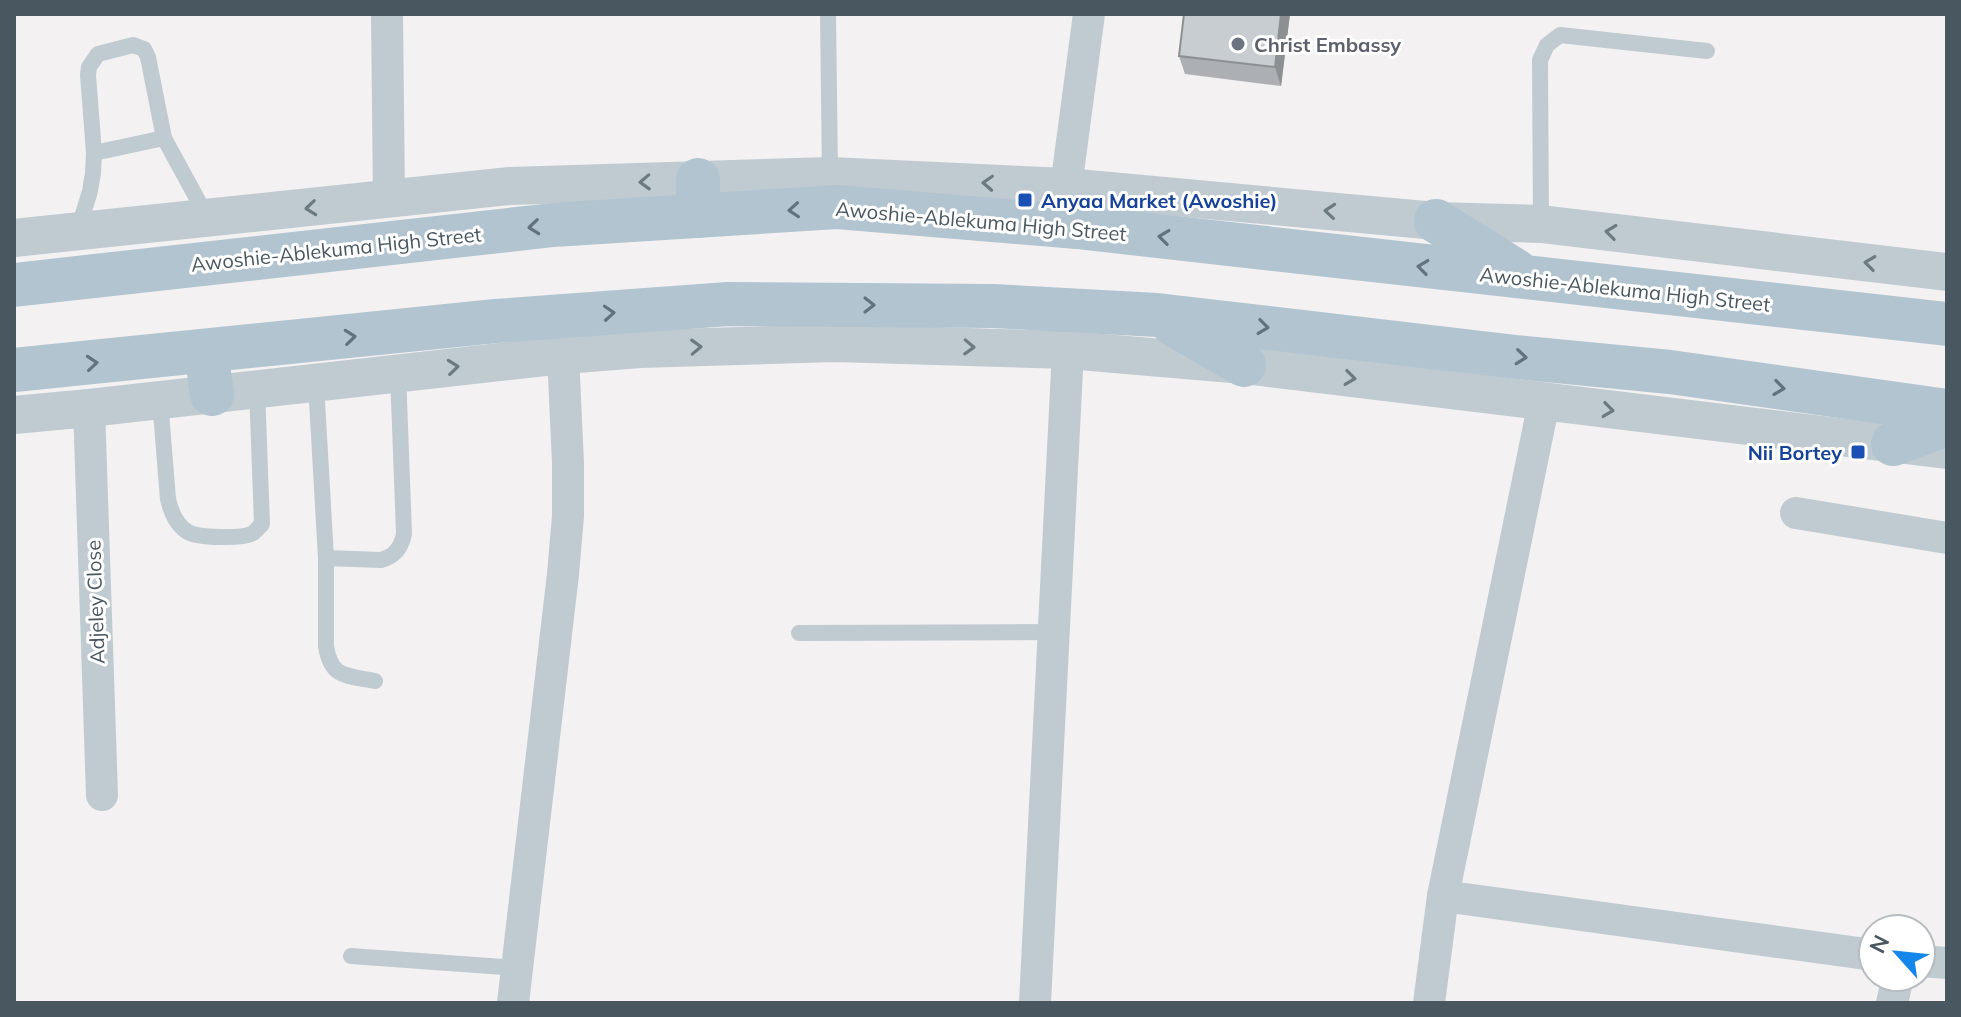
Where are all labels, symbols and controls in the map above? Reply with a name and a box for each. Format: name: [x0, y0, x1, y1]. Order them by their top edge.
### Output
place label: Christ Embassy: [1254, 32, 1401, 57]
marker: Christ Embassy: [1229, 35, 1247, 53]
one-way arrow: [638, 173, 651, 190]
one-way arrow: [981, 175, 994, 192]
place label: Anyaa Market (Awoshie): [1041, 188, 1277, 213]
marker: Anyaa Market (Awoshie): [1016, 191, 1034, 209]
street label: Awoshie-Ablekuma High Street: [835, 196, 1127, 246]
one-way arrow: [304, 199, 317, 216]
one-way arrow: [787, 201, 800, 218]
one-way arrow: [1323, 203, 1336, 220]
one-way arrow: [527, 219, 540, 236]
street label: Awoshie-Ablekuma High Street: [190, 221, 482, 277]
one-way arrow: [1604, 224, 1618, 241]
one-way arrow: [1157, 229, 1171, 246]
one-way arrow: [1863, 254, 1876, 271]
one-way arrow: [1416, 258, 1429, 275]
street label: Awoshie-Ablekuma High Street: [1479, 261, 1771, 317]
one-way arrow: [863, 296, 876, 314]
one-way arrow: [603, 305, 616, 322]
one-way arrow: [1256, 318, 1270, 335]
one-way arrow: [344, 328, 357, 345]
one-way arrow: [690, 339, 703, 356]
one-way arrow: [963, 339, 976, 356]
one-way arrow: [1515, 349, 1528, 366]
one-way arrow: [86, 355, 99, 372]
one-way arrow: [446, 359, 460, 376]
one-way arrow: [1343, 369, 1356, 386]
one-way arrow: [1772, 379, 1786, 396]
one-way arrow: [1601, 401, 1614, 418]
place label: Nii Bortey: [1748, 440, 1842, 465]
marker: Nii Bortey: [1849, 443, 1867, 461]
street label: Adjeley Close: [80, 539, 110, 665]
north arrow: [1857, 913, 1937, 993]
text: N: [1863, 930, 1895, 958]

